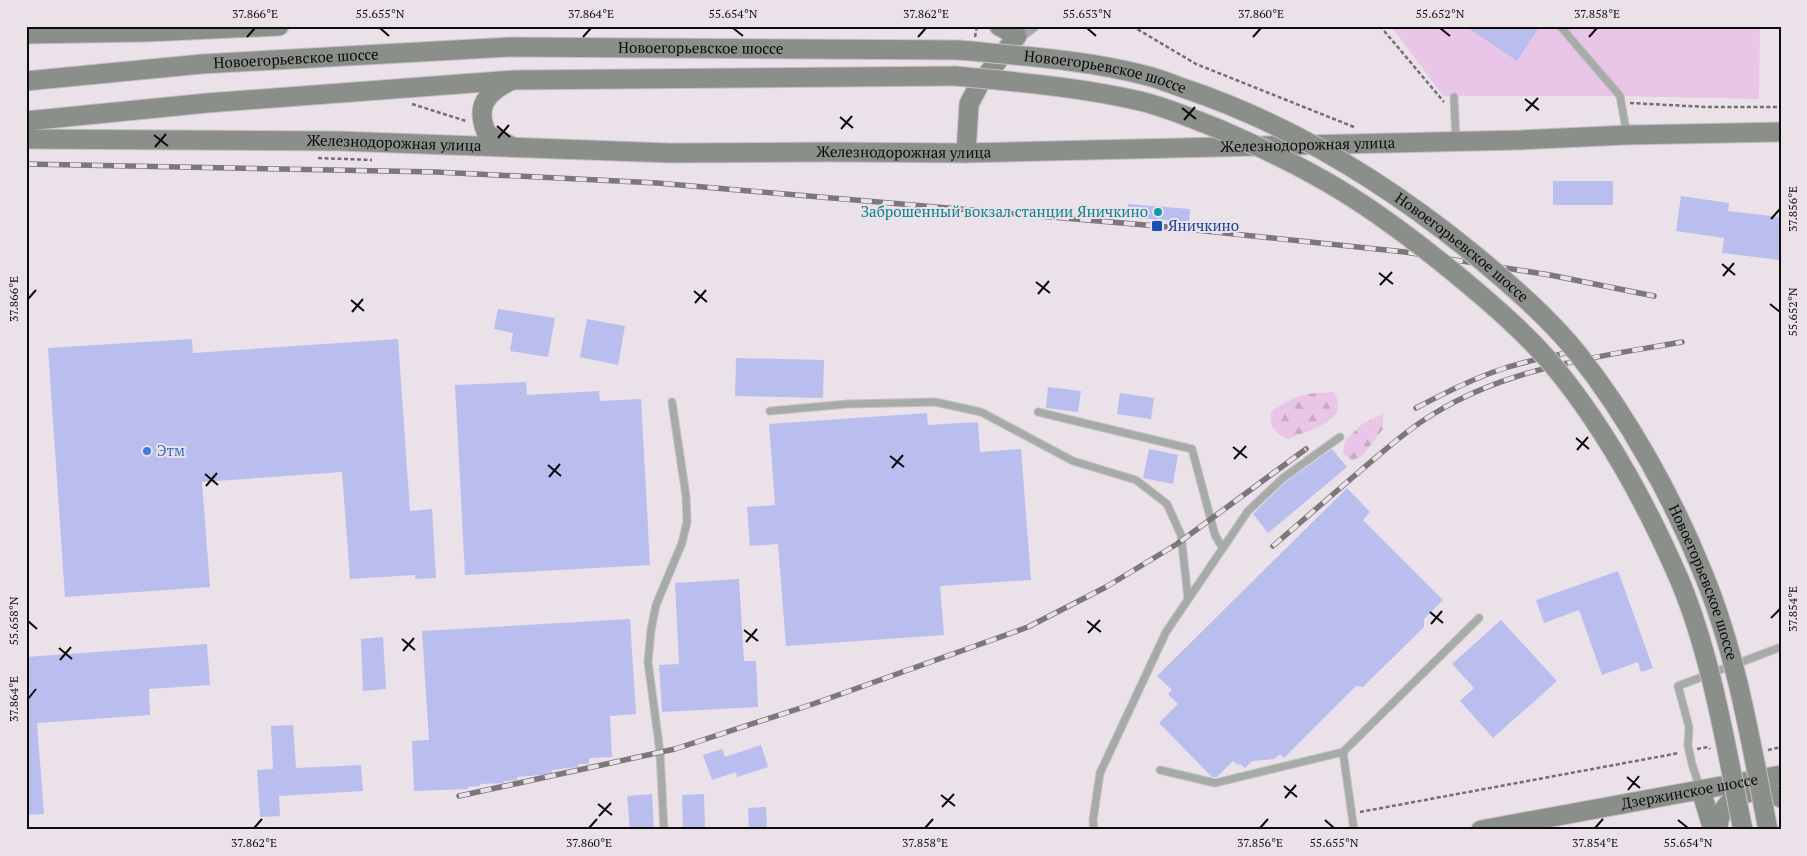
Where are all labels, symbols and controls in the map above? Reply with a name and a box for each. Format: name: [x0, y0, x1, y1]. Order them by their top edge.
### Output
text: 37.866°E: [232, 6, 278, 21]
text: 55.655°N: [355, 6, 405, 21]
text: 37.864°E: [568, 6, 614, 21]
text: 55.654°N: [708, 6, 758, 21]
text: 37.862°E: [903, 6, 949, 21]
text: 55.653°N: [1062, 6, 1112, 21]
text: 37.860°E: [1238, 6, 1284, 21]
text: 55.652°N: [1415, 6, 1465, 21]
text: 37.858°E: [1574, 6, 1620, 21]
street label: Новоегорьевское шоссе: [618, 37, 783, 58]
street label: Новоегорьевское шоссе: [213, 43, 379, 72]
street label: Новоегорьевское шоссе: [1023, 45, 1189, 97]
street label: Железнодорожная улица: [306, 130, 482, 155]
street label: Железнодорожная улица: [1220, 132, 1396, 156]
street label: Железнодорожная улица: [816, 141, 992, 162]
text: 37.856°E: [1785, 186, 1800, 232]
street label: Новоегорьевское шоссе: [1392, 187, 1533, 306]
place label: Заброшенный вокзал станции Яничкино: [861, 201, 1148, 221]
marker: Заброшенный вокзал станции Яничкино: [1152, 206, 1164, 218]
place label: Яничкино: [1168, 215, 1239, 235]
marker: Яничкино: [1150, 219, 1164, 233]
text: 37.866°E: [6, 276, 21, 322]
text: 55.652°N: [1785, 287, 1800, 337]
place label: Этм: [157, 440, 185, 460]
marker: Этм: [141, 445, 153, 457]
street label: Новоегорьевское шоссе: [1665, 501, 1743, 662]
text: 37.854°E: [1785, 586, 1800, 632]
text: 55.658°N: [6, 596, 21, 646]
text: 37.864°E: [6, 676, 21, 722]
street label: Дзержинское шоссе: [1619, 768, 1759, 813]
text: 37.862°E: [231, 835, 277, 850]
text: 37.860°E: [566, 835, 612, 850]
text: 37.858°E: [902, 835, 948, 850]
text: 37.856°E: [1237, 835, 1283, 850]
text: 55.655°N: [1309, 835, 1359, 850]
text: 37.854°E: [1572, 835, 1618, 850]
text: 55.654°N: [1663, 835, 1713, 850]

